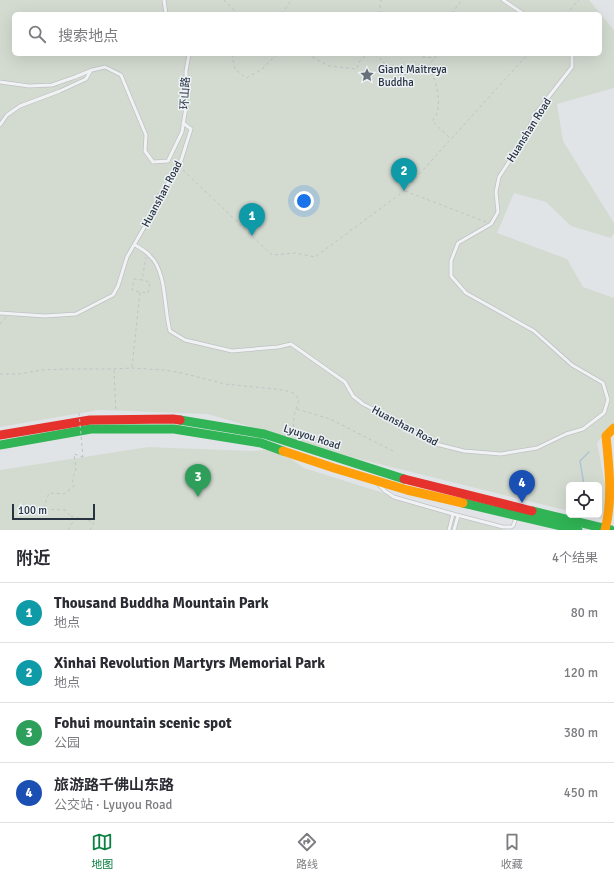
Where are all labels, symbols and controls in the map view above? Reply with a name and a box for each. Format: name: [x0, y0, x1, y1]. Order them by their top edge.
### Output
search box: [12, 12, 602, 56]
icon: search: [26, 23, 48, 45]
text: 搜索地点: [58, 27, 118, 45]
place label: Giant Maitreya Buddha: [378, 63, 447, 89]
place icon: Giant Maitreya Buddha: [359, 67, 375, 83]
street label: 环山路: [178, 76, 192, 110]
street label: Huanshan Road: [504, 95, 554, 165]
street label: Huanshan Road: [139, 158, 185, 229]
pin: 2: [391, 158, 417, 191]
your location: [294, 191, 314, 211]
pin: 1: [239, 203, 265, 236]
street label: Huanshan Road: [370, 403, 441, 449]
street label: Lyuyou Road: [282, 422, 342, 452]
pin: 3: [185, 464, 211, 497]
pin: 4: [509, 470, 535, 503]
map controls: [566, 482, 602, 518]
button: locate: [566, 482, 602, 518]
scale bar: [12, 502, 95, 521]
text: 100 m: [18, 504, 47, 517]
text: 附近: [16, 548, 50, 569]
text: 4个结果: [552, 550, 598, 566]
text: Thousand Buddha Mountain Park: [54, 594, 269, 612]
text: 1: [25, 605, 33, 621]
text: 80 m: [571, 605, 598, 621]
text: 地点: [54, 615, 80, 631]
text: Xinhai Revolution Martyrs Memorial Park: [54, 654, 325, 672]
text: 2: [25, 665, 33, 681]
text: 120 m: [564, 665, 598, 681]
text: 地点: [54, 675, 80, 691]
text: Fohui mountain scenic spot: [54, 714, 232, 732]
text: 3: [25, 725, 33, 741]
text: 380 m: [564, 725, 598, 741]
text: 公园: [54, 735, 80, 751]
text: 旅游路千佛山东路: [54, 776, 174, 794]
text: 4: [25, 785, 33, 801]
text: 450 m: [564, 785, 598, 801]
text: 公交站 · Lyuyou Road: [54, 797, 173, 813]
tab: 地图: [91, 831, 113, 871]
tab: 路线: [296, 831, 318, 871]
tab: 收藏: [501, 831, 523, 871]

